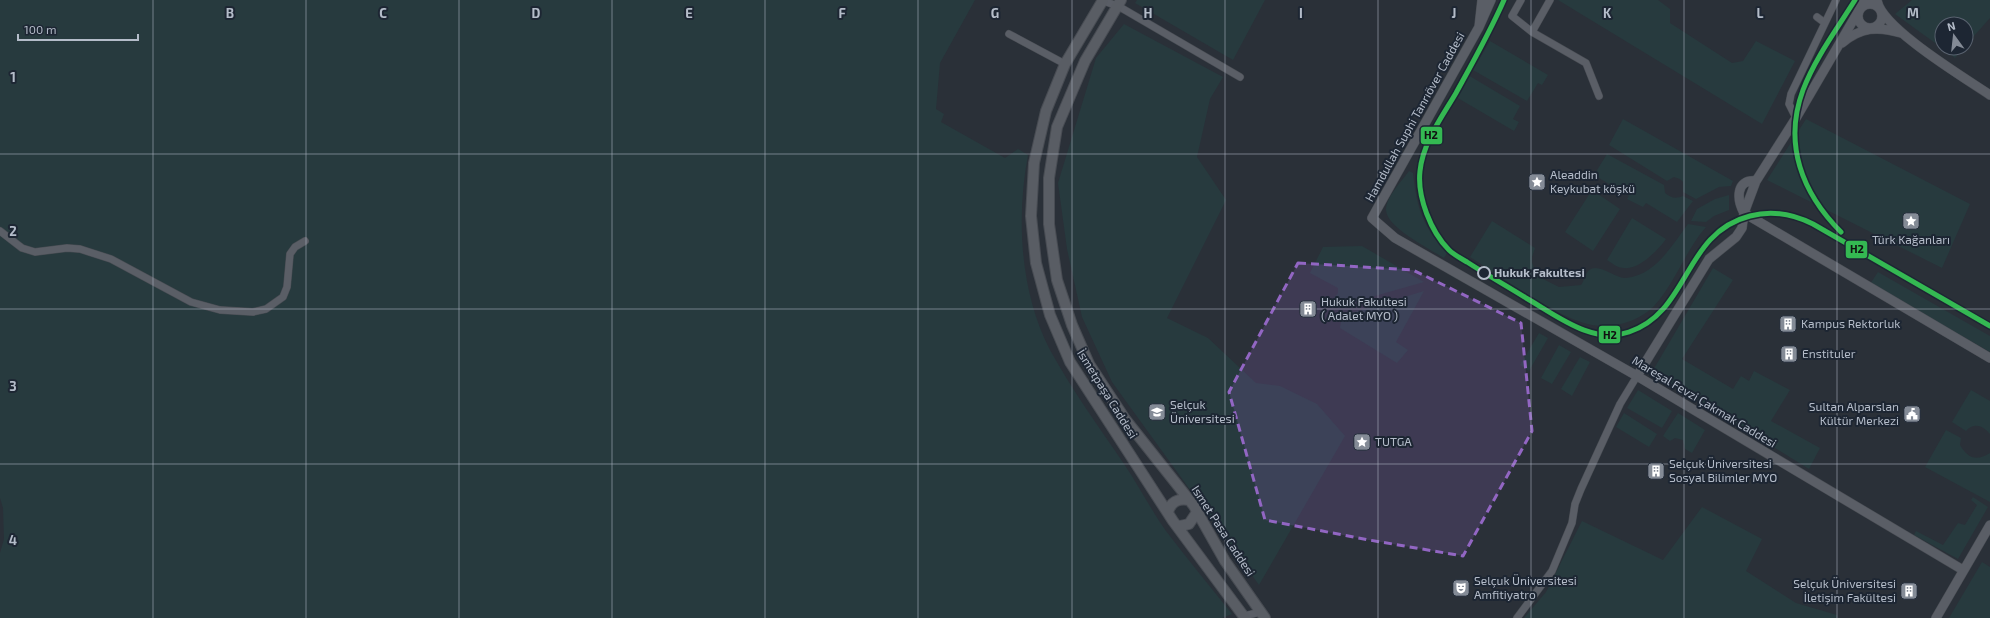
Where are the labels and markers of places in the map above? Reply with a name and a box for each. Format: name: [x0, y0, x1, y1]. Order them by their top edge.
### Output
place label: Aleaddin Keykubat köşkü: [1550, 167, 1635, 196]
place icon: Aleaddin Keykubat köşkü: [1527, 172, 1547, 192]
place icon: Türk Kağanları: [1901, 211, 1921, 231]
place label: Türk Kağanları: [1872, 232, 1950, 246]
place label: Hukuk Fakultesi: [1494, 265, 1585, 279]
marker: Hukuk Fakultesi: [1477, 266, 1491, 280]
place label: Hukuk Fakultesi ( Adalet MYO ): [1321, 294, 1407, 322]
building icon: Hukuk Fakultesi ( Adalet MYO ): [1298, 299, 1318, 319]
building icon: Kampus Rektorluk: [1778, 314, 1798, 334]
place label: Kampus Rektorluk: [1801, 316, 1900, 330]
building icon: Enstituler: [1779, 344, 1799, 364]
place label: Enstituler: [1802, 346, 1856, 360]
place label: Selçuk Üniversitesi: [1170, 397, 1235, 425]
place label: Sultan Alparslan Kültür Merkezi: [1809, 399, 1899, 427]
school or university icon: Selçuk Üniversitesi: [1147, 402, 1167, 422]
public building icon: Sultan Alparslan Kültür Merkezi: [1902, 404, 1922, 424]
place icon: TUTGA: [1352, 432, 1372, 452]
place label: TUTGA: [1375, 434, 1412, 448]
place label: Selçuk Üniversitesi Sosyal Bilimler MYO: [1669, 456, 1777, 484]
building icon: Selçuk Üniversitesi Sosyal Bilimler MYO: [1646, 461, 1666, 481]
place label: Selçuk Üniversitesi Amfitiyatro: [1474, 573, 1577, 601]
place label: Selçuk Üniversitesi İletişim Fakültesi: [1793, 576, 1896, 605]
theatre icon: Selçuk Üniversitesi Amfitiyatro: [1451, 578, 1471, 598]
building icon: Selçuk Üniversitesi İletişim Fakültesi: [1899, 581, 1919, 601]

